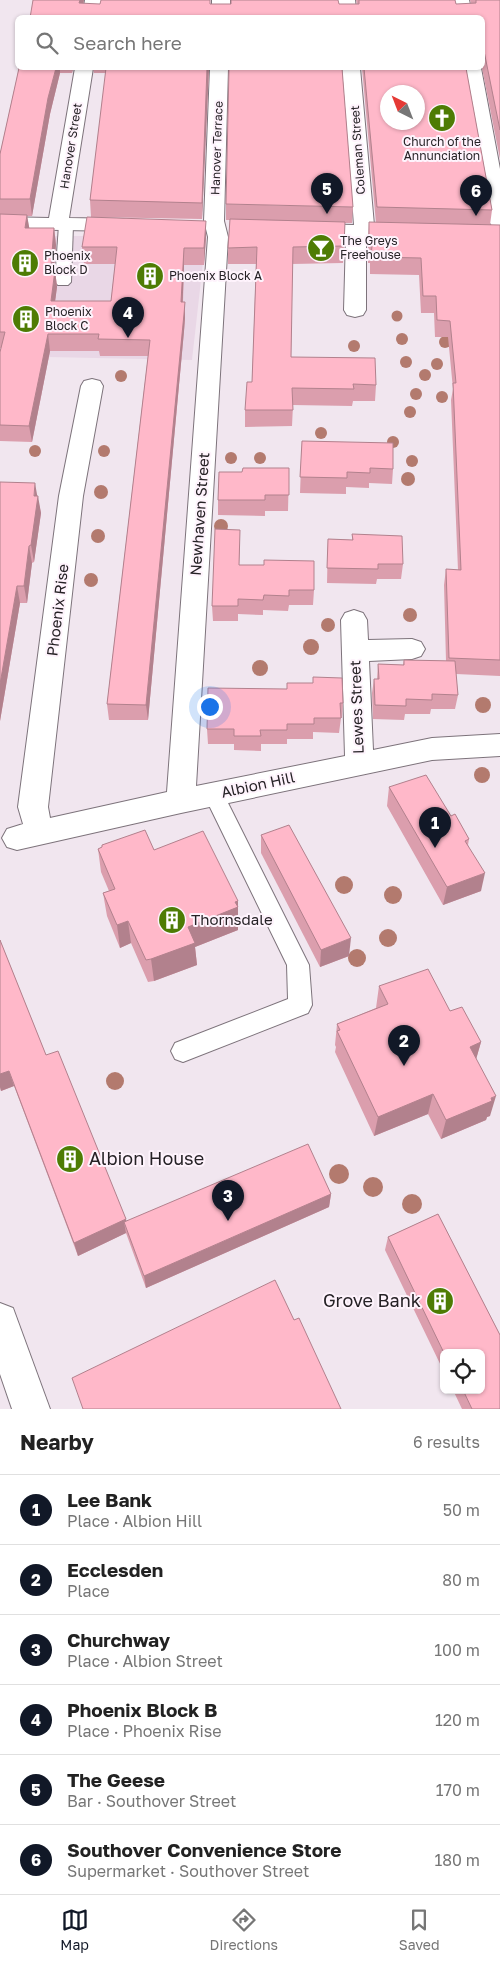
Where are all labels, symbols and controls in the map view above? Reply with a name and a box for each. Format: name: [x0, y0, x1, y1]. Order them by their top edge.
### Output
search box: [15, 15, 485, 70]
icon: search: [33, 29, 61, 57]
text: Search here: [73, 31, 182, 54]
north arrow: [380, 85, 425, 130]
street label: Hanover Terrace: [207, 101, 226, 195]
street label: Hanover Street: [56, 102, 85, 190]
church icon: Church of the Annunciation: [427, 103, 457, 133]
street label: Coleman Street: [347, 105, 368, 195]
place label: Church of the Annunciation: [403, 134, 481, 163]
pin: 5: [311, 173, 343, 214]
pin: 6: [460, 175, 492, 216]
bar icon: The Greys Freehouse: [306, 233, 336, 263]
place label: The Greys Freehouse: [340, 233, 401, 262]
building icon: Phoenix Block D: [10, 248, 40, 278]
place label: Phoenix Block D: [44, 248, 91, 277]
building icon: Phoenix Block A: [135, 261, 165, 291]
place label: Phoenix Block A: [169, 268, 262, 283]
pin: 4: [112, 297, 144, 338]
building icon: Phoenix Block C: [11, 304, 41, 334]
place label: Phoenix Block C: [45, 304, 92, 333]
street label: Newhaven Street: [186, 452, 212, 576]
street label: Phoenix Rise: [42, 562, 72, 657]
street label: Lewes Street: [345, 660, 367, 754]
your location: [197, 694, 223, 720]
street label: Albion Hill: [219, 767, 296, 801]
pin: 1: [419, 807, 451, 848]
building icon: Thornsdale: [157, 905, 187, 935]
place label: Thornsdale: [191, 910, 273, 928]
pin: 2: [388, 1025, 420, 1066]
building icon: Albion House: [55, 1144, 85, 1174]
place label: Albion House: [89, 1147, 204, 1169]
pin: 3: [212, 1180, 244, 1221]
building icon: Grove Bank: [425, 1286, 455, 1316]
place label: Grove Bank: [323, 1289, 421, 1311]
map controls: [440, 1349, 485, 1394]
button: locate: [440, 1349, 485, 1394]
text: Nearby: [20, 1429, 94, 1455]
text: 6 results: [413, 1432, 480, 1452]
text: Lee Bank: [67, 1488, 152, 1511]
text: 1: [32, 1500, 40, 1520]
text: 50 m: [443, 1500, 480, 1520]
text: Place · Albion Hill: [67, 1511, 202, 1531]
text: Ecclesden: [67, 1558, 163, 1581]
text: 2: [31, 1570, 41, 1590]
text: 80 m: [442, 1570, 480, 1590]
text: Place: [67, 1581, 110, 1601]
text: Churchway: [67, 1628, 170, 1651]
text: 3: [31, 1640, 41, 1660]
text: 100 m: [434, 1640, 480, 1660]
text: Place · Albion Street: [67, 1651, 223, 1671]
text: Phoenix Block B: [67, 1698, 217, 1721]
text: 4: [31, 1710, 41, 1730]
text: 120 m: [435, 1710, 480, 1730]
text: Place · Phoenix Rise: [67, 1721, 222, 1741]
text: The Geese: [67, 1768, 165, 1791]
text: 5: [31, 1780, 41, 1800]
text: 170 m: [436, 1780, 480, 1800]
text: Bar · Southover Street: [67, 1791, 236, 1811]
text: Southover Convenience Store: [67, 1838, 341, 1861]
text: 6: [31, 1850, 41, 1870]
text: 180 m: [434, 1850, 480, 1870]
text: Supermarket · Southover Street: [67, 1861, 309, 1881]
tab: Map: [60, 1906, 89, 1953]
tab: Directions: [210, 1906, 278, 1953]
tab: Saved: [399, 1906, 440, 1953]

